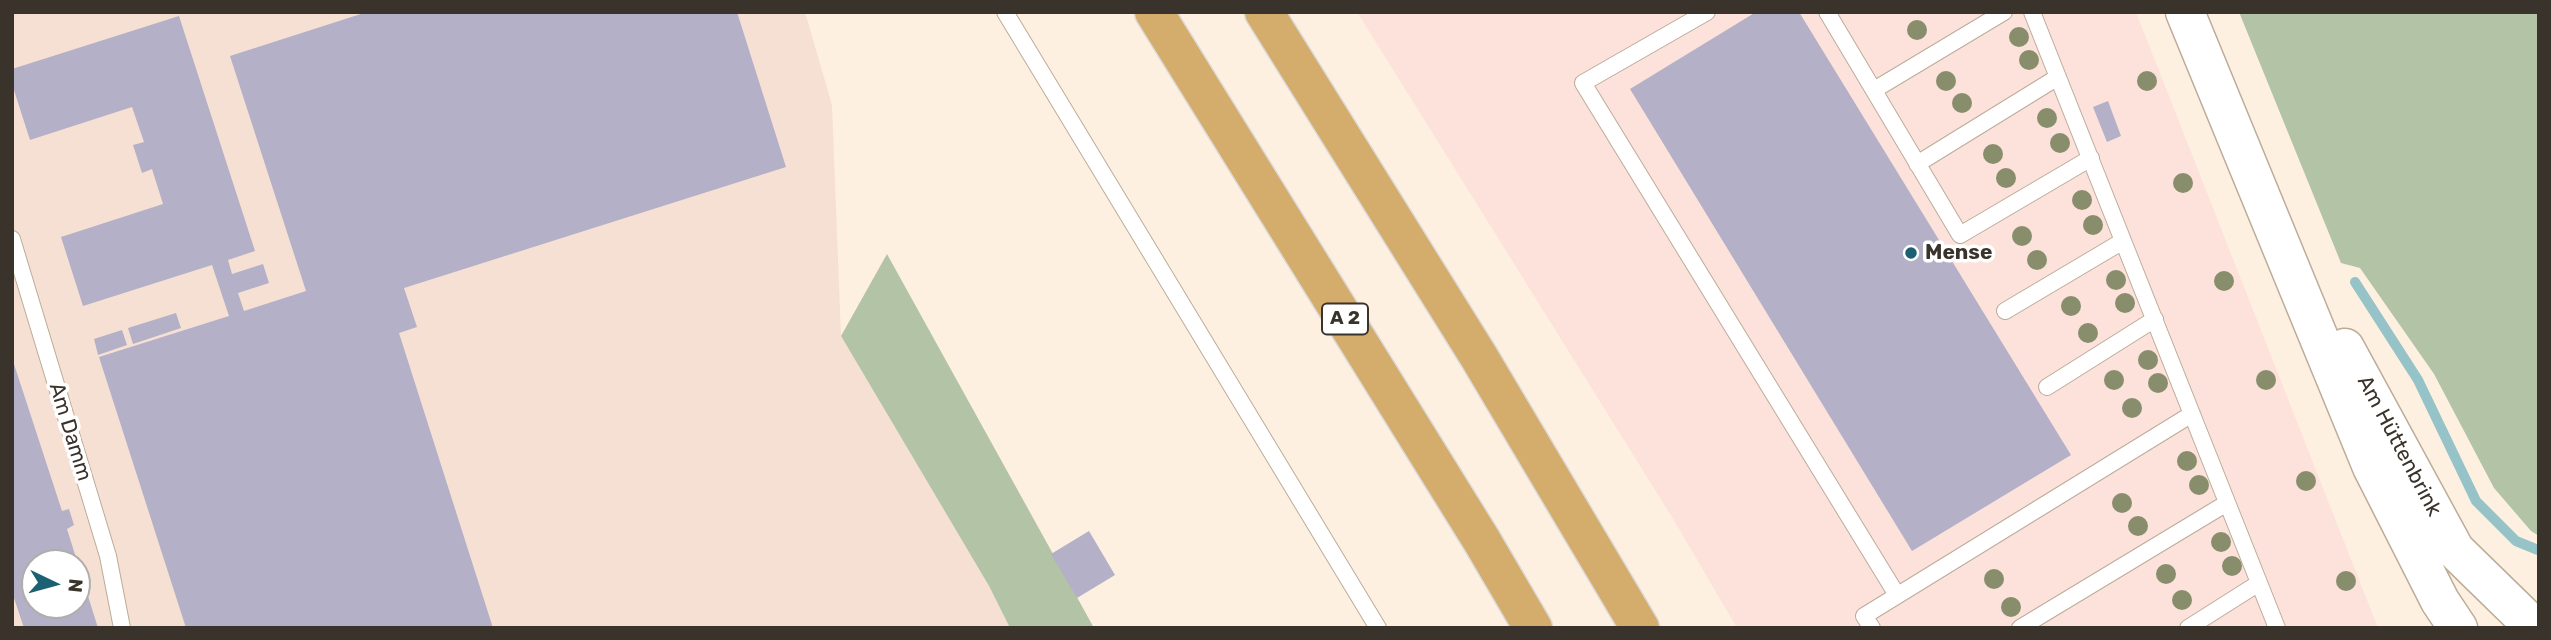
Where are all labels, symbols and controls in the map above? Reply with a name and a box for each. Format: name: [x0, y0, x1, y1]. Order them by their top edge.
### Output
place label: Mense: [1925, 240, 1992, 266]
marker: Mense: [1903, 245, 1919, 261]
road number: A 2: [1322, 304, 1368, 334]
street label: Am Hüttenbrink: [2351, 371, 2447, 521]
street label: Am Damm: [43, 380, 97, 484]
north arrow: [21, 549, 91, 619]
text: N: [63, 578, 87, 594]

